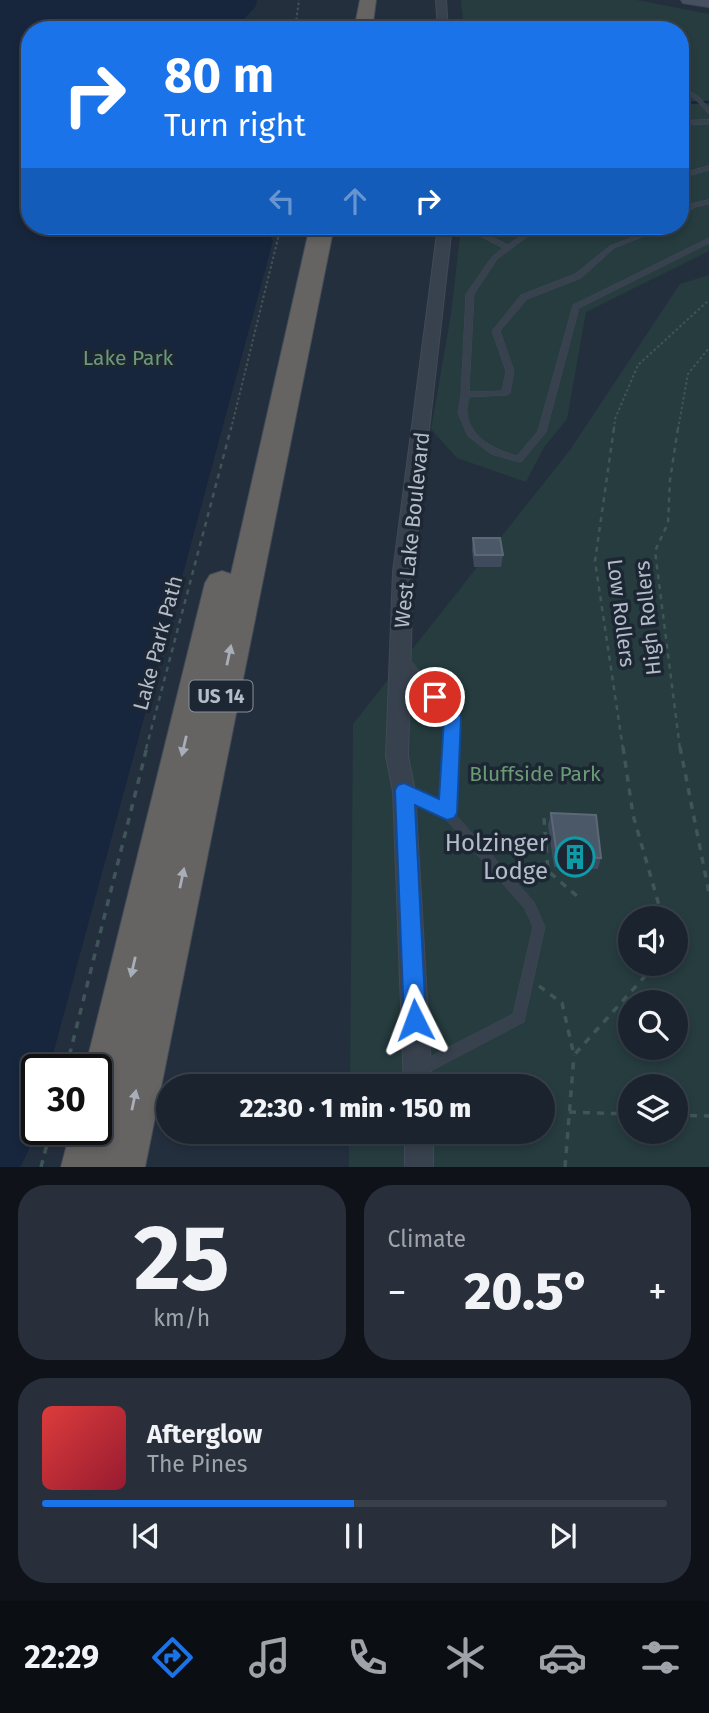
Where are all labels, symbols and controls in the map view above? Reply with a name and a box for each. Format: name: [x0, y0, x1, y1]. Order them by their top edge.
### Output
text: 80 m: [164, 46, 274, 105]
icon: right: [49, 49, 140, 140]
text: Turn right: [164, 106, 306, 144]
icon: left: [263, 182, 301, 220]
icon: ahead: [336, 182, 374, 220]
icon: right: [409, 182, 447, 220]
park label: Lake Park: [83, 345, 174, 371]
street label: West Lake Boulevard: [389, 431, 435, 629]
street label: Low Rollers: [601, 557, 641, 669]
street label: High Rollers: [629, 559, 667, 676]
street label: Lake Park Path: [128, 573, 188, 713]
one-way arrow: [224, 644, 235, 666]
pin: [405, 667, 465, 727]
icon: arrive: [416, 678, 454, 716]
road number: US 14: [190, 680, 252, 712]
one-way arrow: [178, 735, 189, 757]
park label: Bluffside Park: [469, 761, 601, 787]
place label: Holzinger Lodge: [445, 829, 549, 885]
building icon: Holzinger Lodge: [554, 836, 596, 878]
one-way arrow: [176, 867, 187, 889]
map controls: [618, 906, 688, 1144]
button: sound: [618, 906, 688, 976]
one-way arrow: [127, 956, 138, 978]
position arrow: [378, 983, 452, 1057]
button: search: [618, 990, 688, 1060]
speed limit sign: 30: [21, 1054, 112, 1145]
button: layers: [618, 1074, 688, 1144]
one-way arrow: [129, 1089, 140, 1111]
text: 22:30 · 1 min · 150 m: [240, 1093, 471, 1124]
text: 25: [134, 1204, 230, 1313]
text: Climate: [388, 1225, 466, 1253]
text: 20.5°: [464, 1260, 590, 1323]
text: −: [388, 1269, 407, 1315]
text: +: [648, 1269, 667, 1315]
text: km/h: [153, 1304, 210, 1332]
text: Afterglow: [147, 1419, 262, 1450]
text: The Pines: [147, 1450, 248, 1478]
icon: previous: [127, 1517, 165, 1555]
icon: pause: [335, 1517, 373, 1555]
icon: next: [544, 1517, 582, 1555]
icon: directions: [148, 1633, 197, 1682]
icon: music: [245, 1633, 294, 1682]
icon: phone: [343, 1633, 392, 1682]
icon: climate: [441, 1633, 490, 1682]
icon: car: [538, 1633, 587, 1682]
icon: filters: [636, 1633, 685, 1682]
text: 22:29: [24, 1638, 99, 1676]

